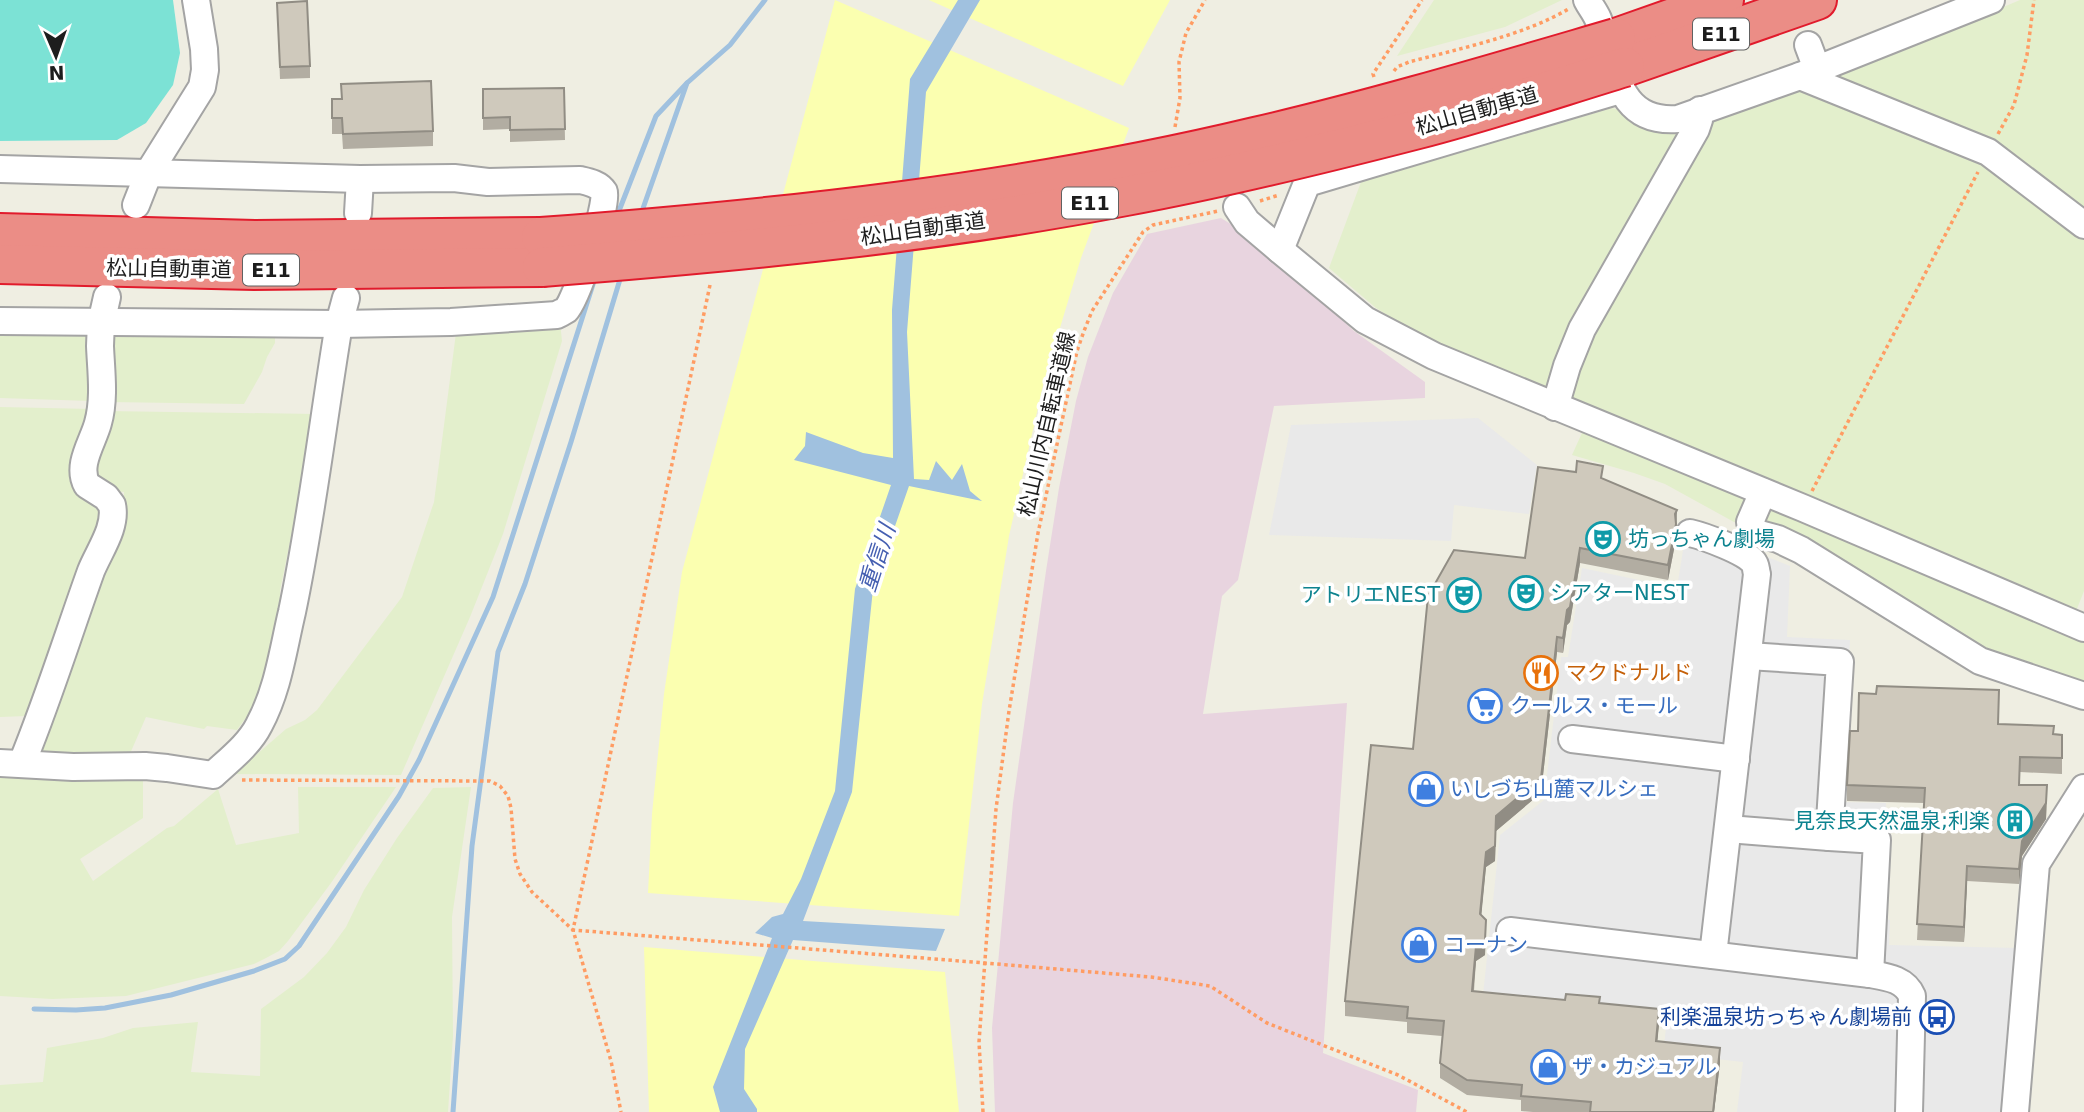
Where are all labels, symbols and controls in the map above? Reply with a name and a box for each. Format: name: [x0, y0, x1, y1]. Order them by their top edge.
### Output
road number: E11: [1693, 18, 1749, 50]
north arrow: [21, 21, 91, 91]
text: N: [48, 62, 65, 84]
street label: 松山自動車道: [1413, 82, 1541, 140]
road number: E11: [1062, 188, 1118, 218]
street label: 松山自動車道: [859, 208, 987, 250]
road number: E11: [243, 254, 299, 286]
street label: 松山自動車道: [106, 256, 232, 282]
street label: 松山川内自転車道線: [1014, 329, 1080, 519]
water label: 重信川: [854, 518, 901, 595]
theatre icon: 坊っちゃん劇場: [1584, 520, 1622, 558]
place label: 坊っちゃん劇場: [1628, 527, 1775, 551]
theatre icon: シアターNEST: [1507, 574, 1545, 612]
theatre icon: アトリエNEST: [1445, 576, 1483, 614]
place label: シアターNEST: [1550, 581, 1689, 605]
place label: アトリエNEST: [1301, 583, 1440, 607]
restaurant icon: マクドナルド: [1522, 654, 1560, 692]
place label: マクドナルド: [1566, 661, 1692, 685]
supermarket icon: クールス・モール: [1466, 687, 1504, 725]
place label: クールス・モール: [1510, 694, 1678, 718]
shop icon: いしづち山麓マルシェ: [1407, 770, 1445, 808]
place label: いしづち山麓マルシェ: [1450, 777, 1659, 801]
building icon: 見奈良天然温泉;利楽: [1996, 802, 2034, 840]
place label: 見奈良天然温泉;利楽: [1794, 809, 1990, 833]
shop icon: コーナン: [1400, 926, 1438, 964]
place label: コーナン: [1444, 933, 1528, 957]
bus stop icon: 利楽温泉坊っちゃん劇場前: [1918, 998, 1956, 1036]
place label: 利楽温泉坊っちゃん劇場前: [1660, 1005, 1912, 1029]
shop icon: ザ・カジュアル: [1529, 1048, 1567, 1086]
place label: ザ・カジュアル: [1572, 1055, 1717, 1079]

